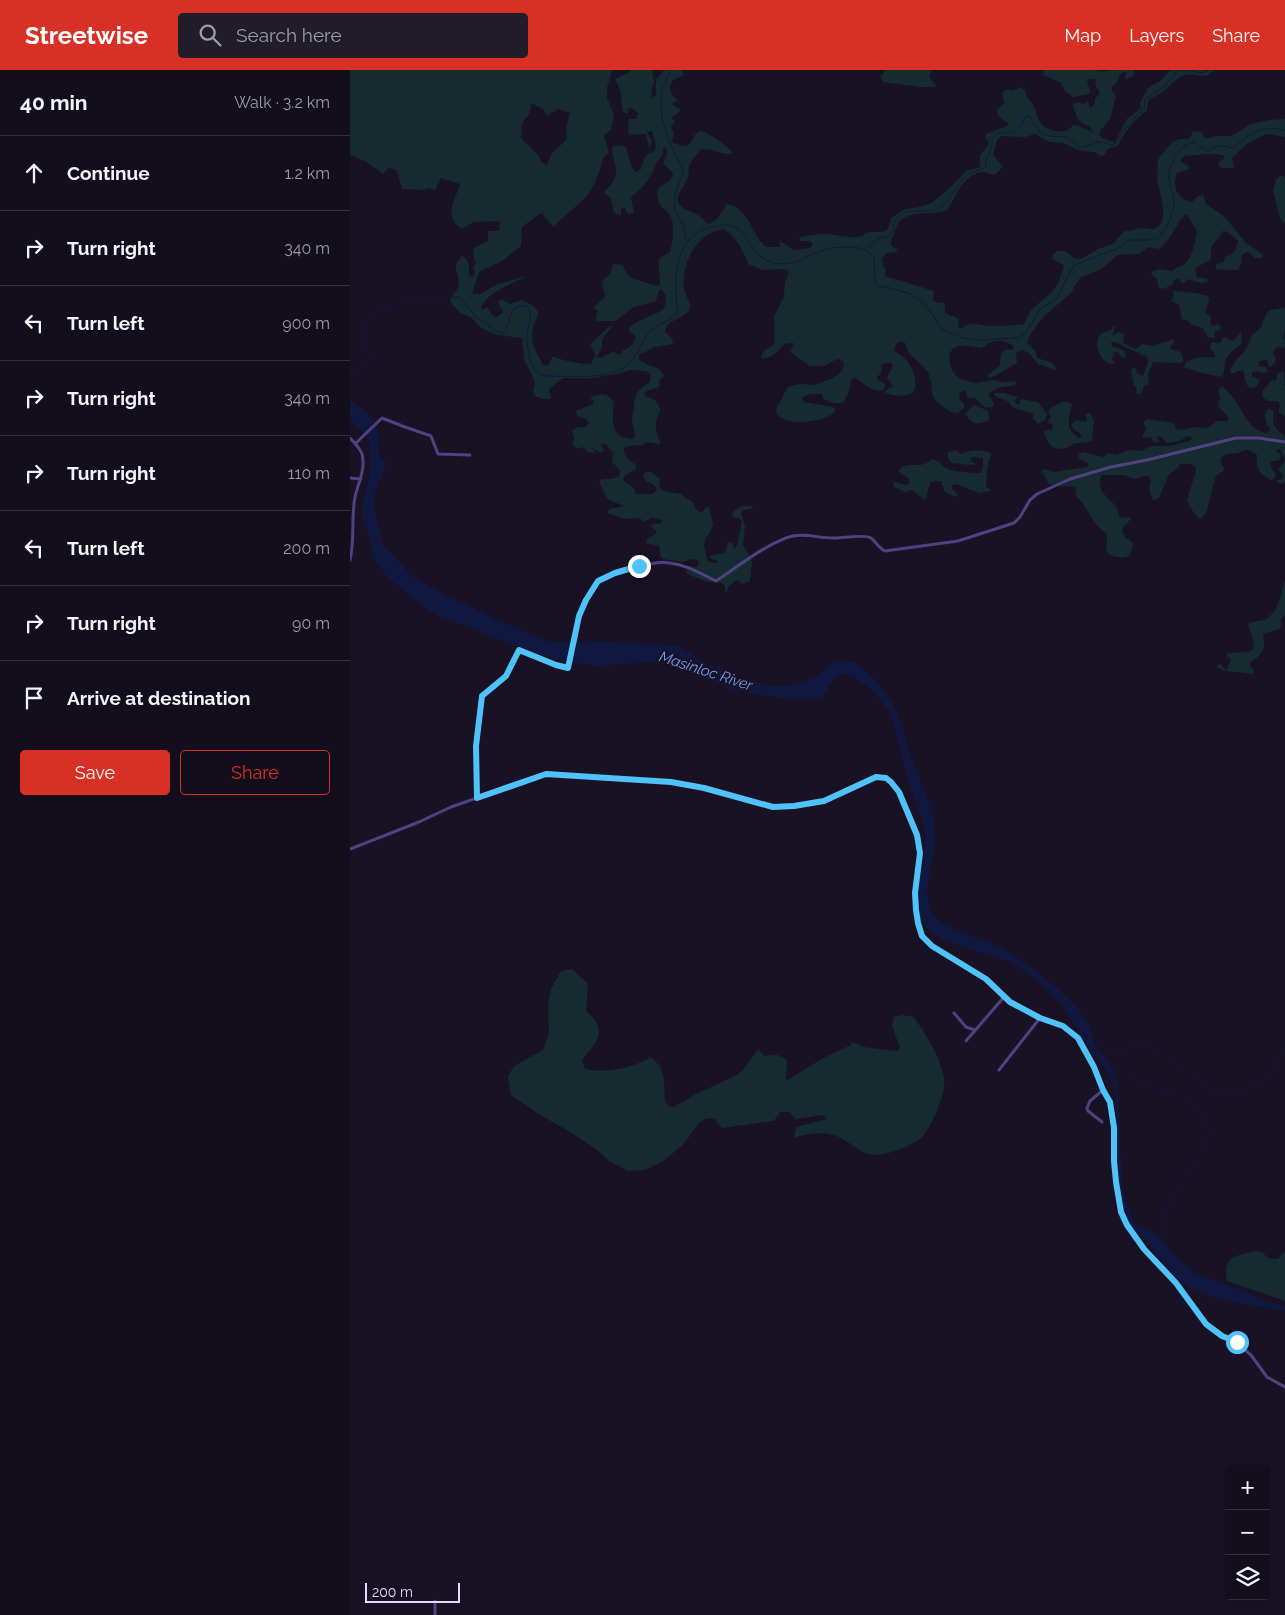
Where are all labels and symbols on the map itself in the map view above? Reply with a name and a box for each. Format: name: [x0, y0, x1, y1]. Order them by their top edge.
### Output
route end: [628, 555, 651, 578]
water label: Masinloc River: [657, 647, 756, 695]
route start: [1226, 1331, 1249, 1354]
scale bar: [365, 1580, 460, 1603]

